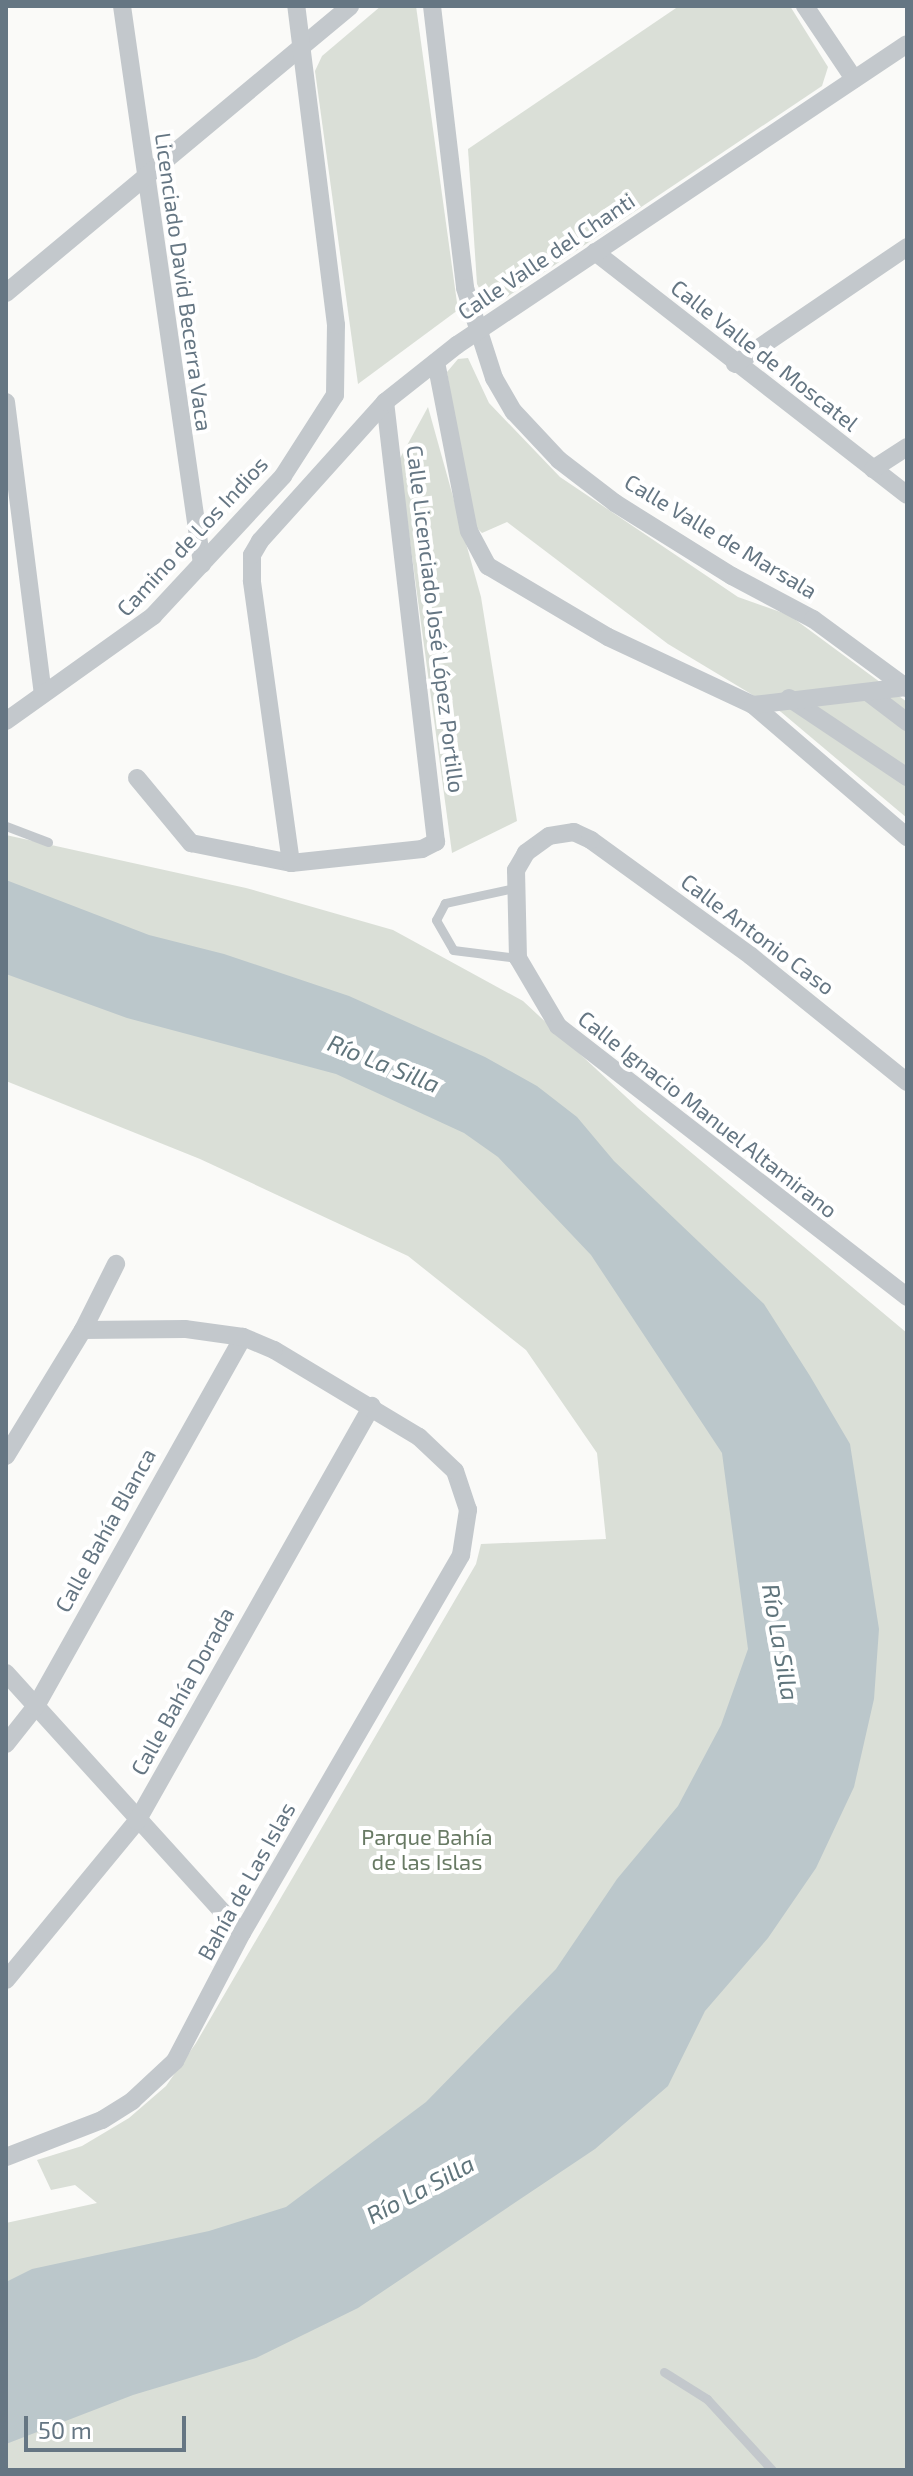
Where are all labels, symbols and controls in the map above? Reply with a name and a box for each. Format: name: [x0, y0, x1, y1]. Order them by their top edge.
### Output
street label: Licenciado David Becerra Vaca: [150, 131, 218, 433]
street label: Calle Valle del Chanti: [452, 187, 640, 325]
street label: Calle Valle de Moscatel: [666, 274, 864, 436]
street label: Calle Licenciado José López Portillo: [402, 443, 470, 795]
street label: Camino de Los Indios: [111, 451, 273, 621]
street label: Calle Valle de Marsala: [620, 468, 822, 604]
street label: Calle Antonio Caso: [676, 868, 840, 1000]
street label: Calle Ignacio Manuel Altamirano: [573, 1004, 843, 1224]
water label: Río La Silla: [324, 1028, 444, 1098]
street label: Calle Bahía Blanca: [49, 1443, 161, 1617]
water label: Río La Silla: [757, 1581, 805, 1703]
street label: Calle Bahía Dorada: [125, 1602, 239, 1780]
street label: Bahía de Las Islas: [192, 1797, 300, 1965]
park label: Parque Bahía de las Islas: [361, 1823, 493, 1874]
water label: Río La Silla: [361, 2149, 479, 2229]
scale bar: [28, 2400, 190, 2450]
text: 50 m: [38, 2415, 92, 2444]

